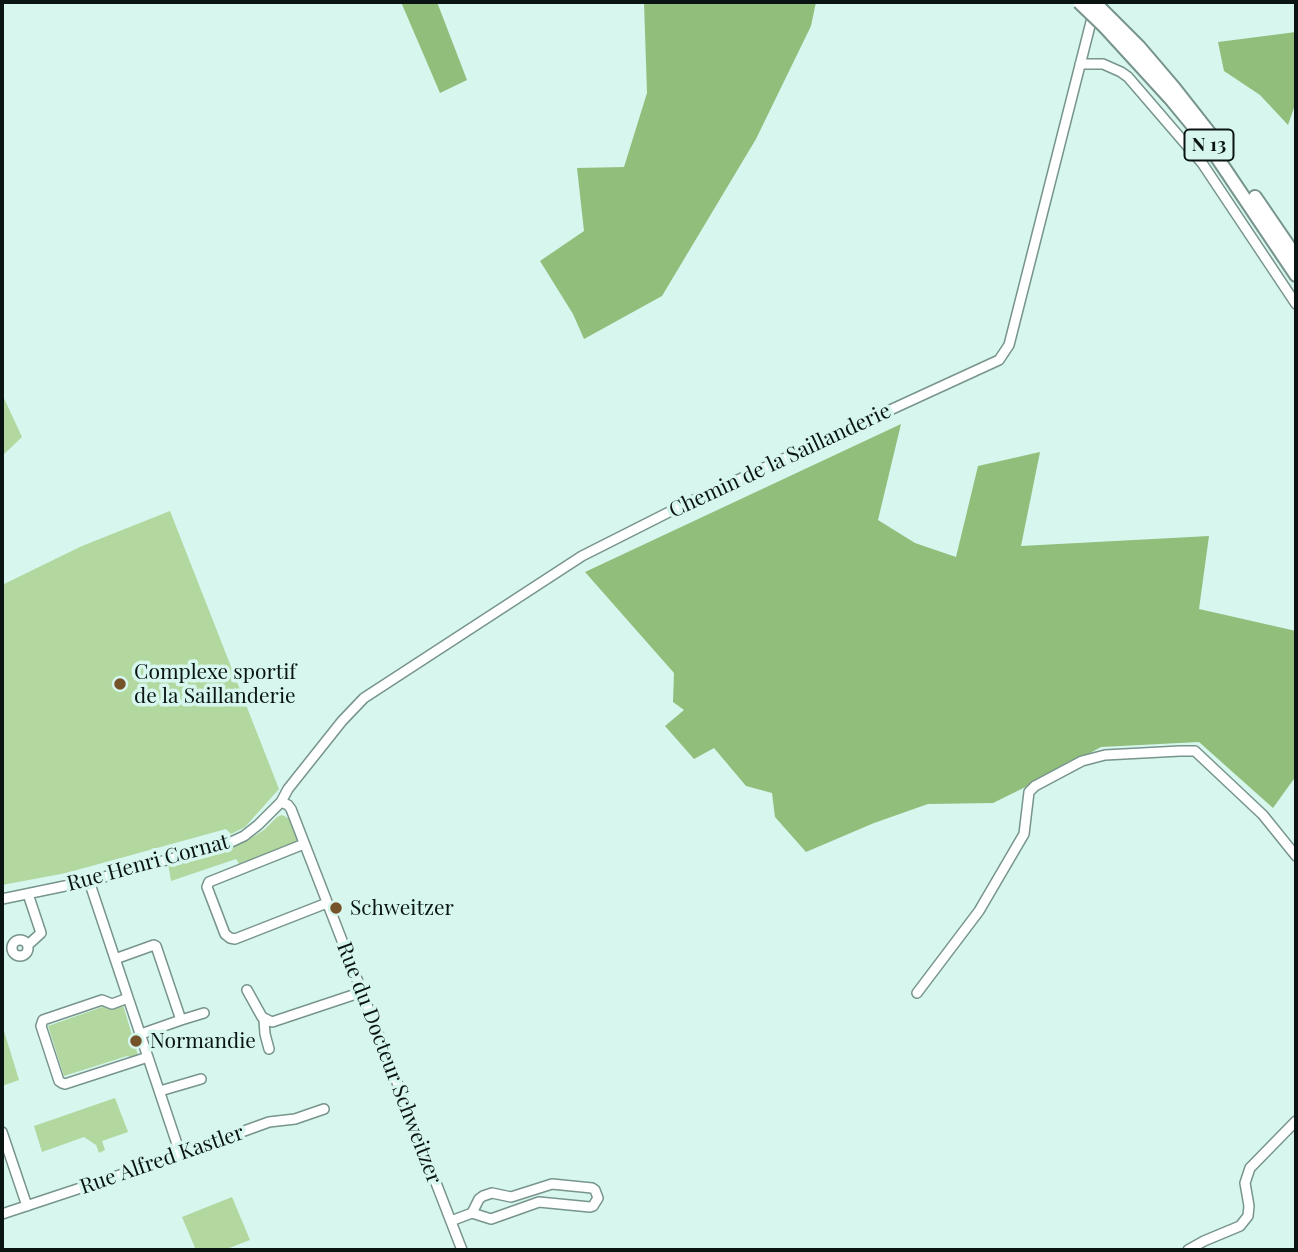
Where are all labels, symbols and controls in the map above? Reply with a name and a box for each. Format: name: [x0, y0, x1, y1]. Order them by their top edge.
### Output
road number: N 13: [1184, 130, 1234, 160]
street label: Chemin de la Saillanderie: [665, 399, 895, 523]
place label: Complexe sportif de la Saillanderie: [134, 659, 296, 709]
marker: Complexe sportif de la Saillanderie: [112, 676, 128, 692]
street label: Rue Henri Cornat: [64, 829, 232, 897]
place label: Schweitzer: [350, 895, 454, 921]
marker: Schweitzer: [328, 900, 344, 916]
street label: Rue du Docteur Schweitzer: [331, 939, 447, 1187]
place label: Normandie: [150, 1028, 256, 1054]
marker: Normandie: [128, 1033, 144, 1049]
street label: Rue Alfred Kastler: [77, 1120, 247, 1200]

